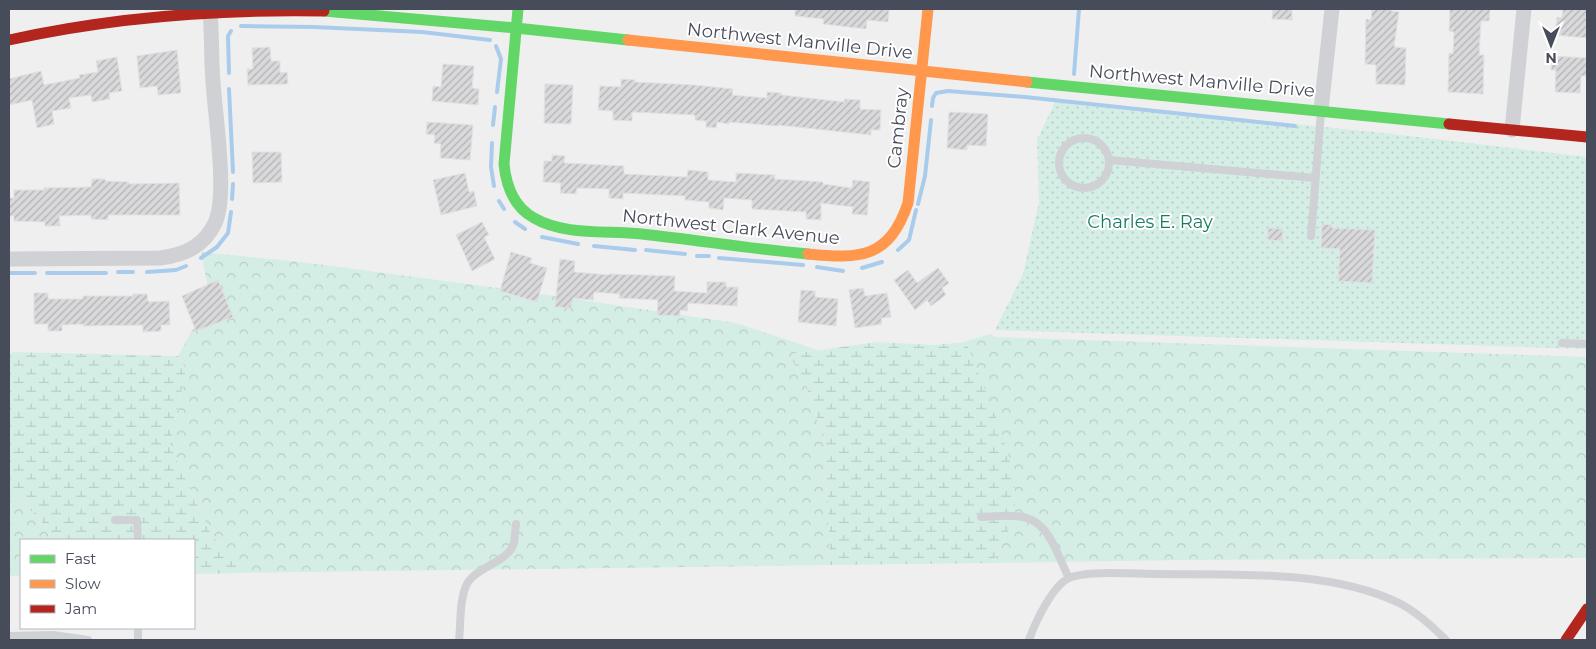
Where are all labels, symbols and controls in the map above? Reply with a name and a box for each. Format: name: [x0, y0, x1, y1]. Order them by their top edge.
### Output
street label: Northwest Manville Drive: [686, 18, 914, 64]
north arrow: [1526, 20, 1576, 70]
text: N: [1545, 49, 1557, 67]
street label: Northwest Manville Drive: [1088, 60, 1316, 102]
street label: Cambray: [883, 86, 913, 169]
street label: Northwest Clark Avenue: [621, 205, 841, 249]
park label: Charles E. Ray: [1087, 211, 1213, 233]
legend: [20, 539, 195, 629]
text: Fast: [65, 549, 96, 568]
text: Slow: [65, 574, 101, 593]
text: Jam: [64, 599, 97, 618]

